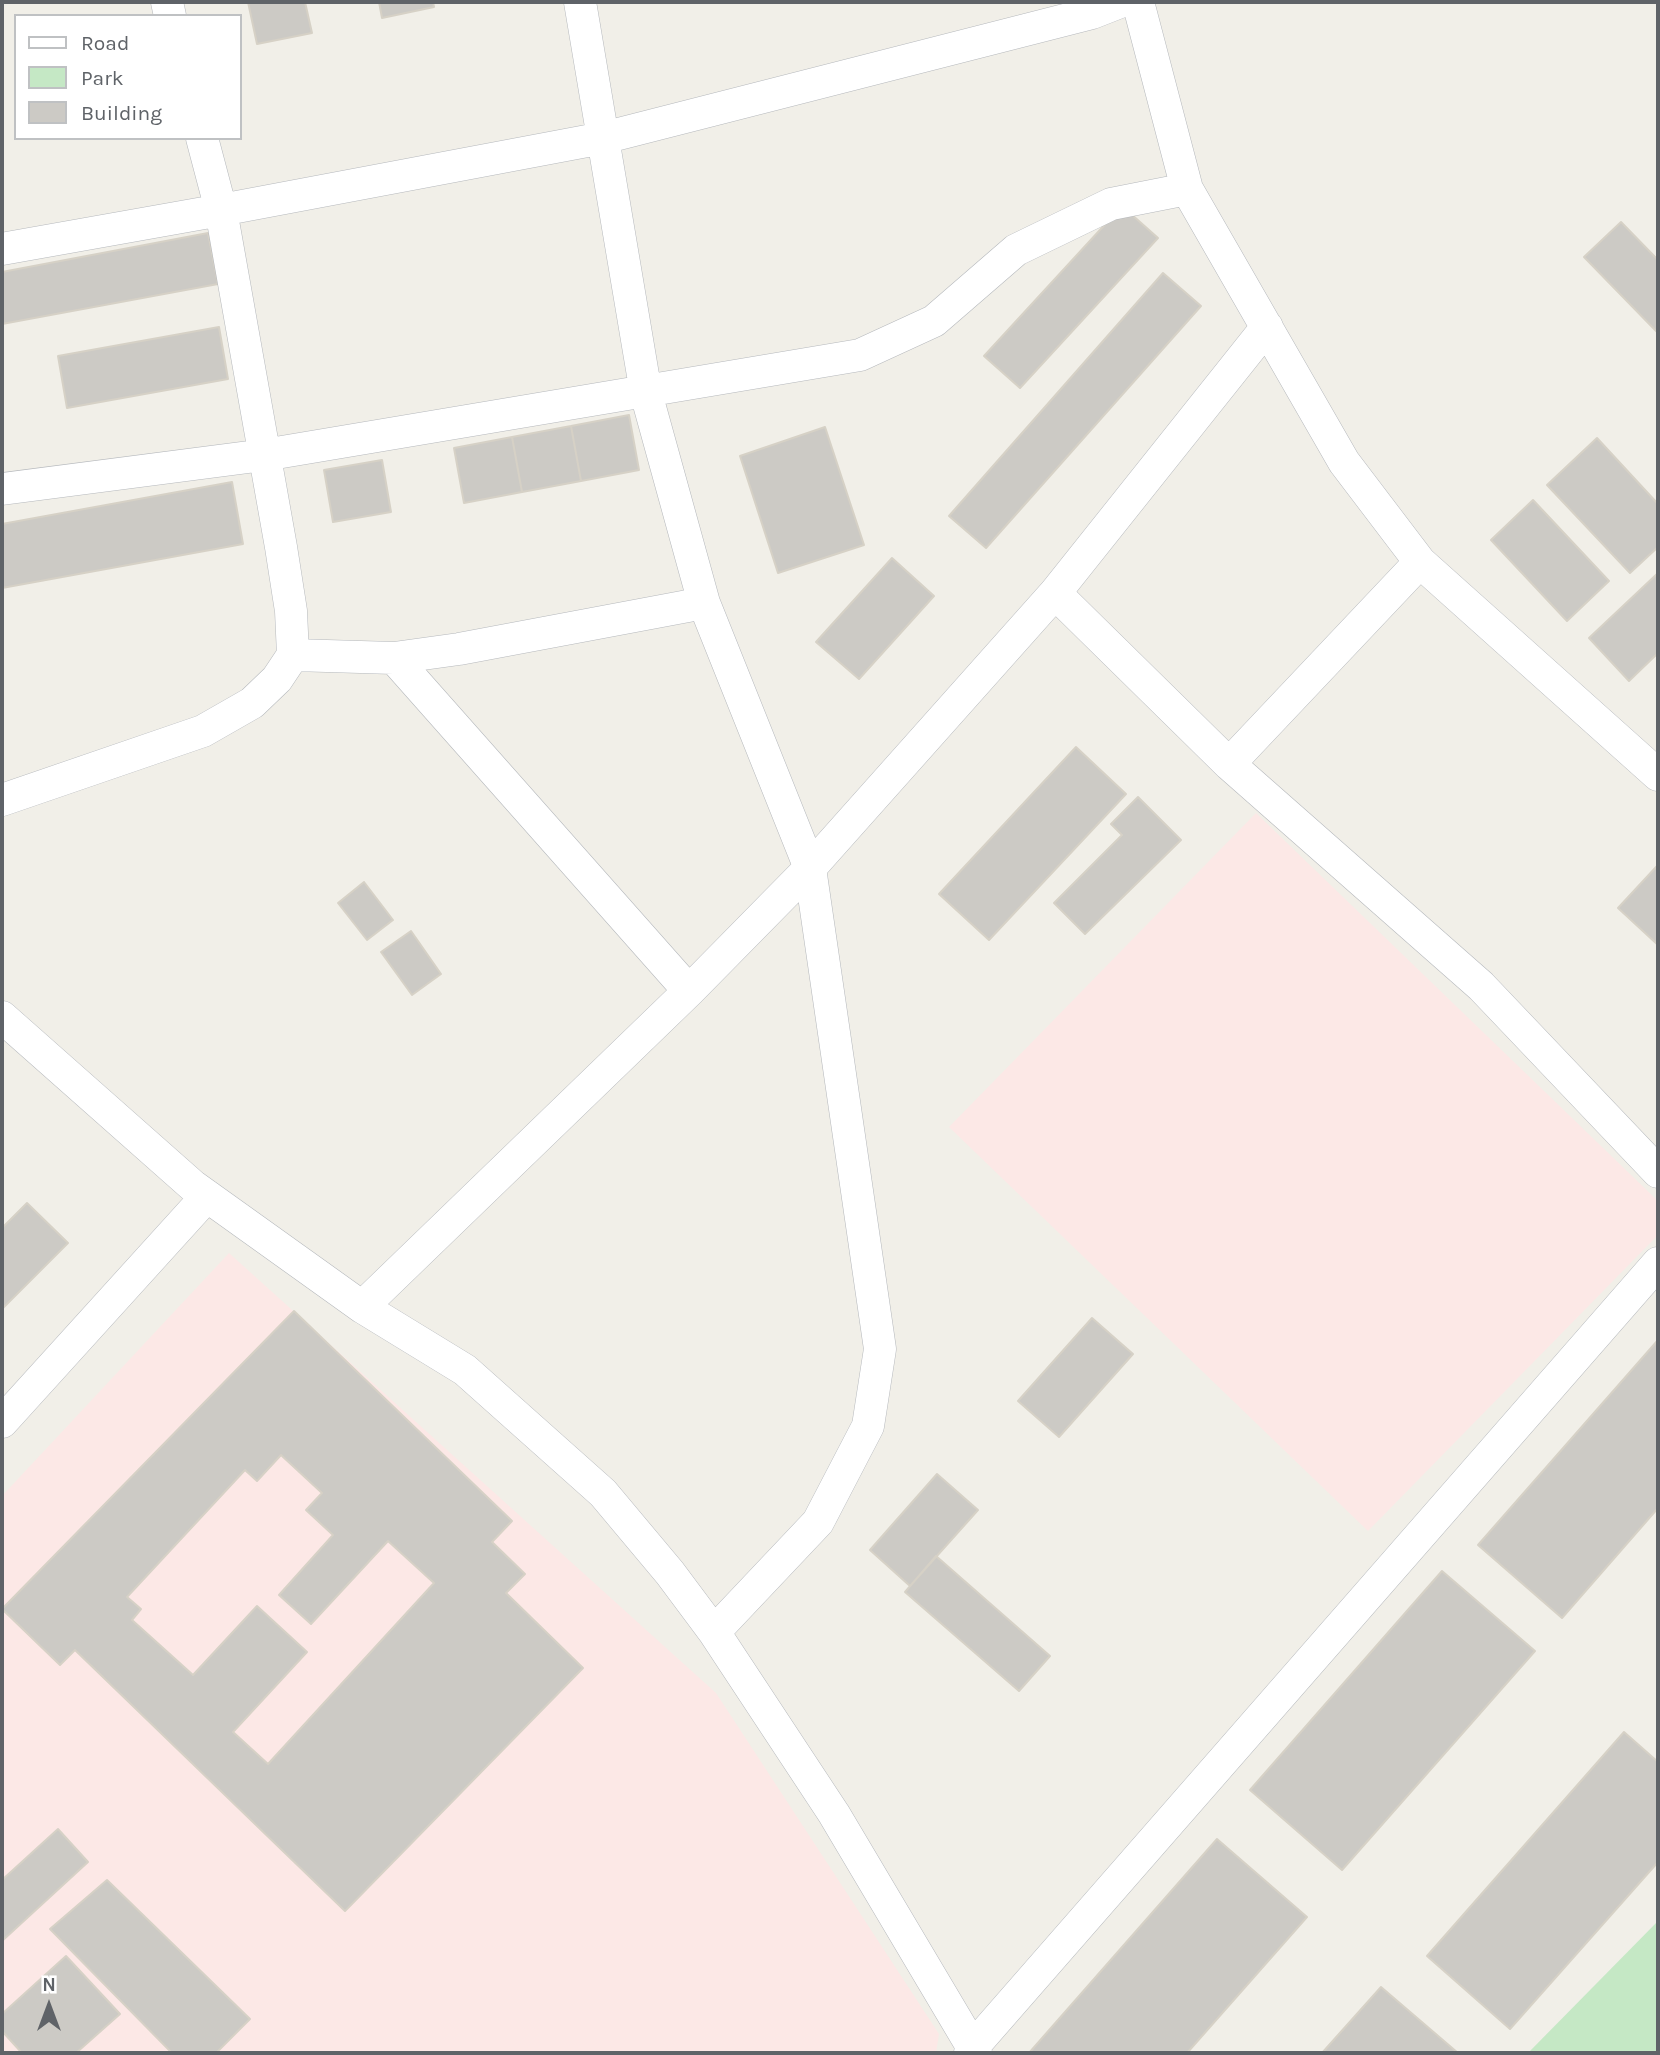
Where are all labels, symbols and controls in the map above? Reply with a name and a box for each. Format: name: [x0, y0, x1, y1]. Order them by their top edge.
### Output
legend: [14, 14, 242, 140]
text: Road: [81, 31, 129, 55]
text: Park: [81, 66, 124, 90]
text: Building: [81, 101, 162, 125]
north arrow: [14, 1971, 84, 2041]
text: N: [42, 1974, 56, 1996]

